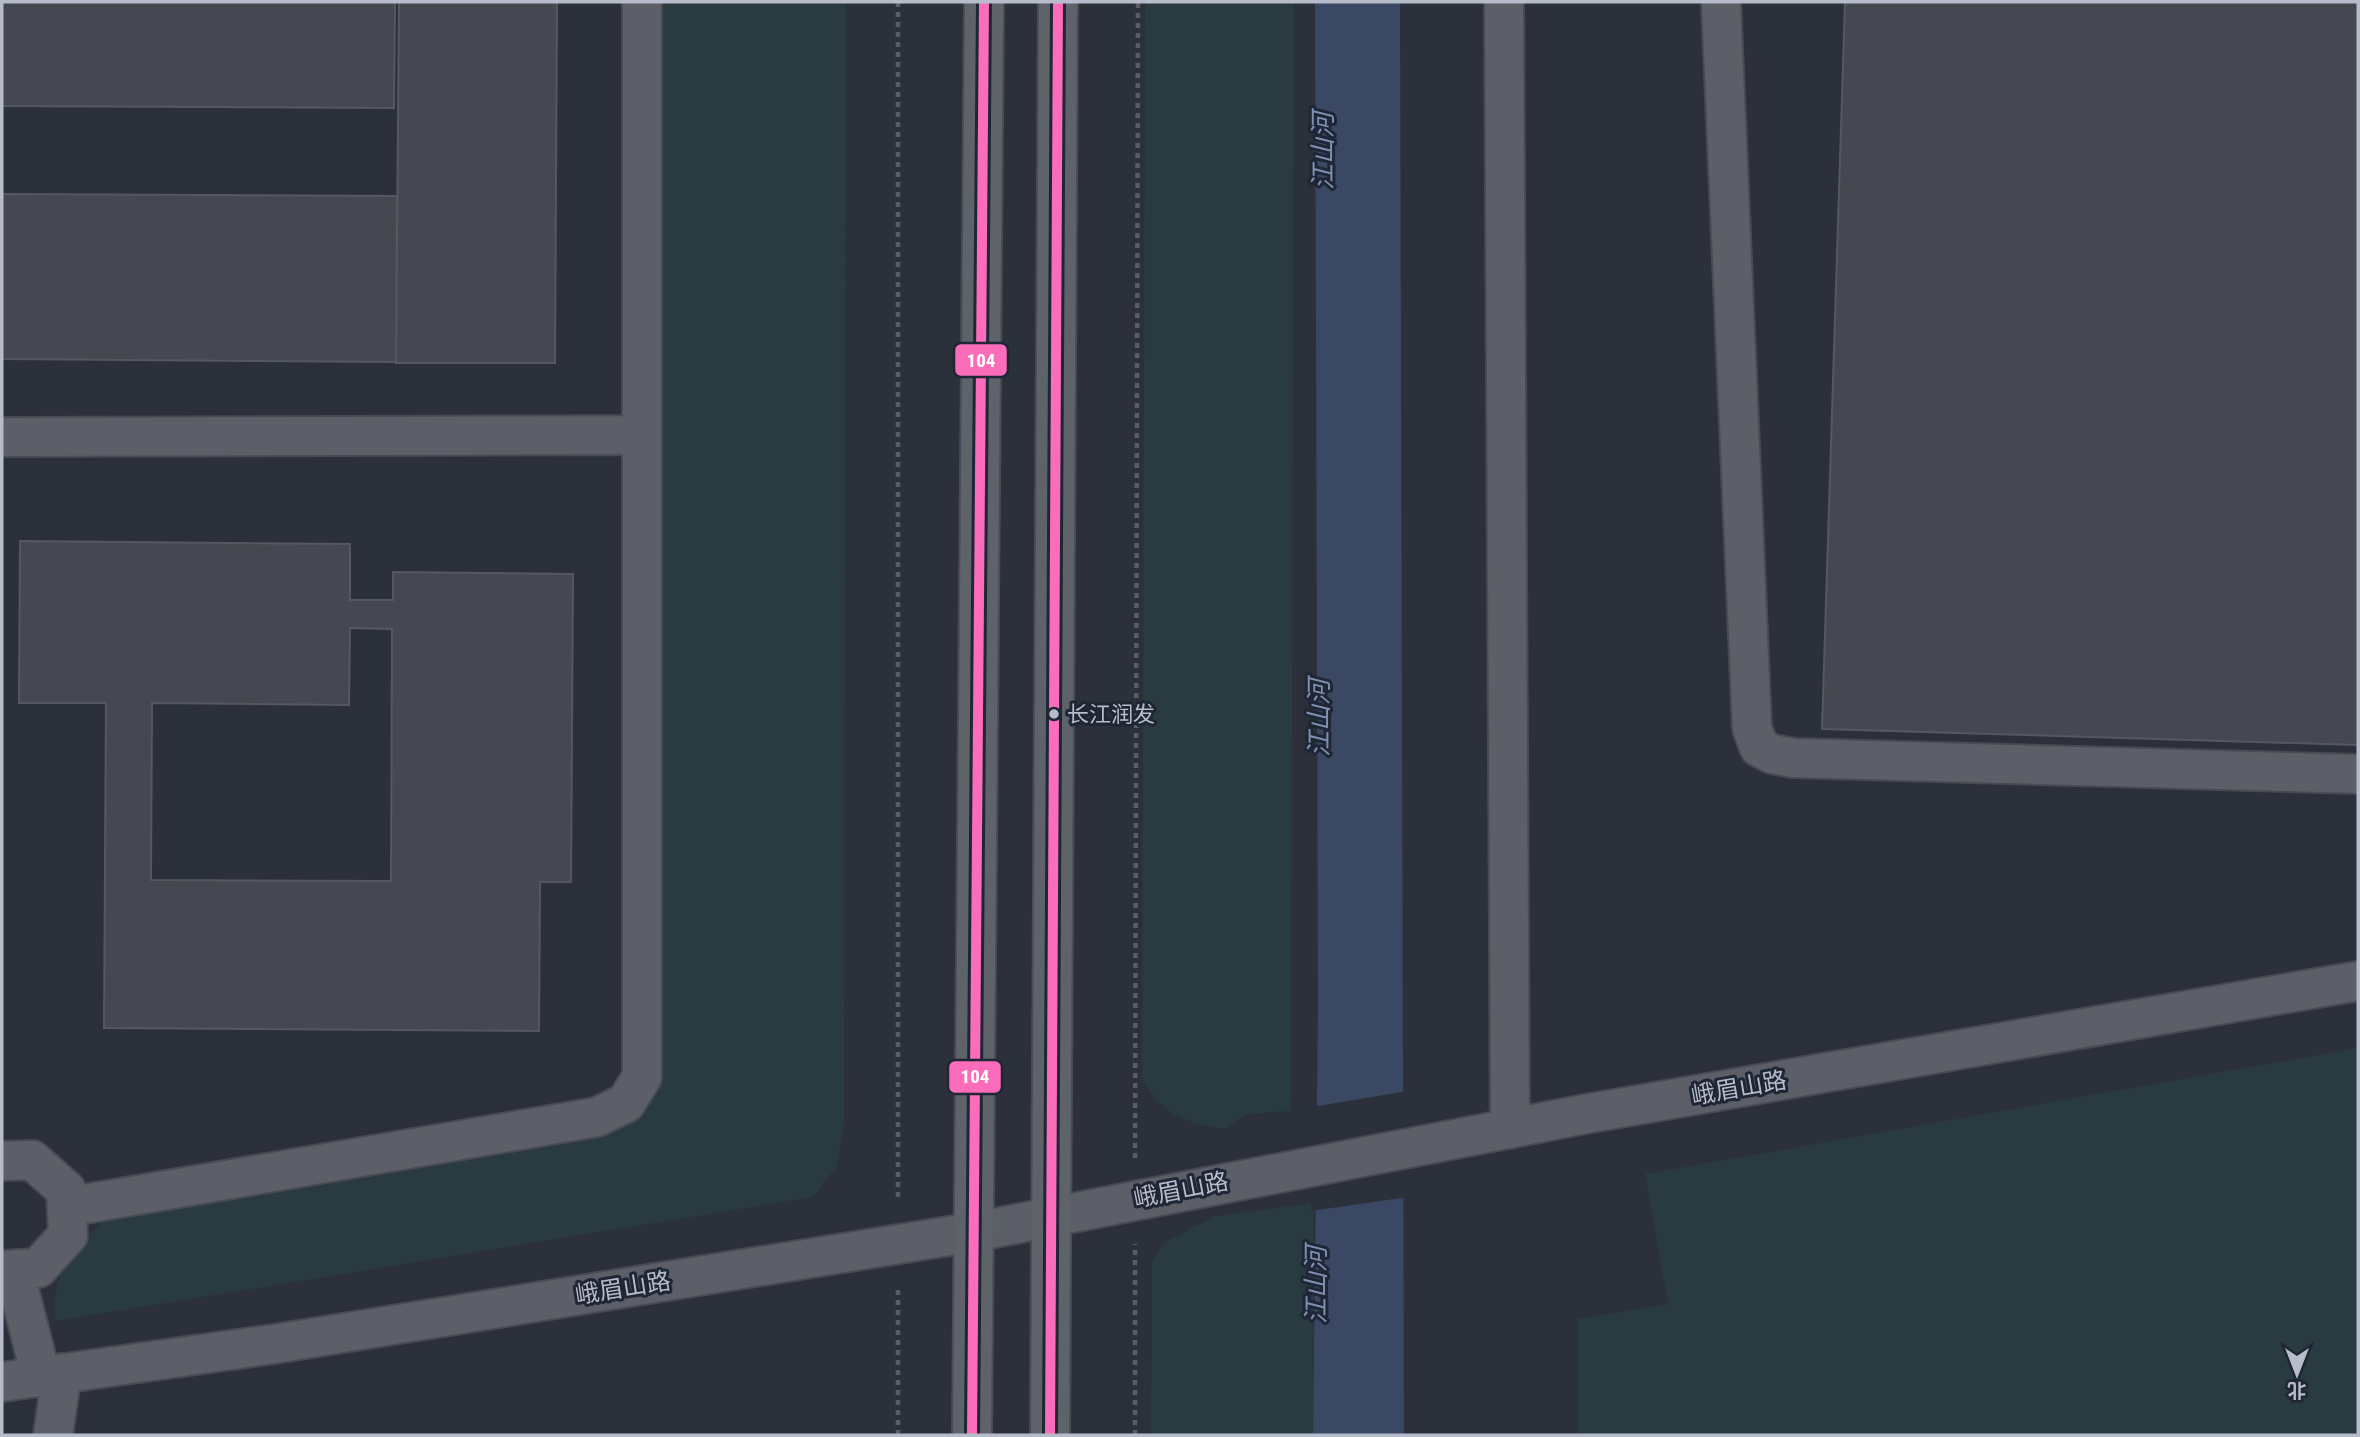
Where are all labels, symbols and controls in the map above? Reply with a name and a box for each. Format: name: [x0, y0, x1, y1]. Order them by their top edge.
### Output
water label: 江山河: [1308, 107, 1338, 190]
line badge: 104: [954, 343, 1008, 377]
text: 104: [967, 349, 995, 372]
water label: 江山河: [1304, 674, 1334, 757]
place label: 长江润发: [1067, 702, 1155, 727]
marker: 长江润发: [1047, 707, 1061, 721]
line badge: 104: [948, 1060, 1002, 1094]
text: 104: [961, 1065, 989, 1088]
street label: 峨眉山路: [1689, 1066, 1789, 1110]
street label: 峨眉山路: [1131, 1167, 1231, 1213]
water label: 江山河: [1301, 1241, 1331, 1324]
street label: 峨眉山路: [573, 1267, 673, 1309]
north arrow: [2262, 1339, 2332, 1409]
text: 北: [2287, 1379, 2307, 1402]

